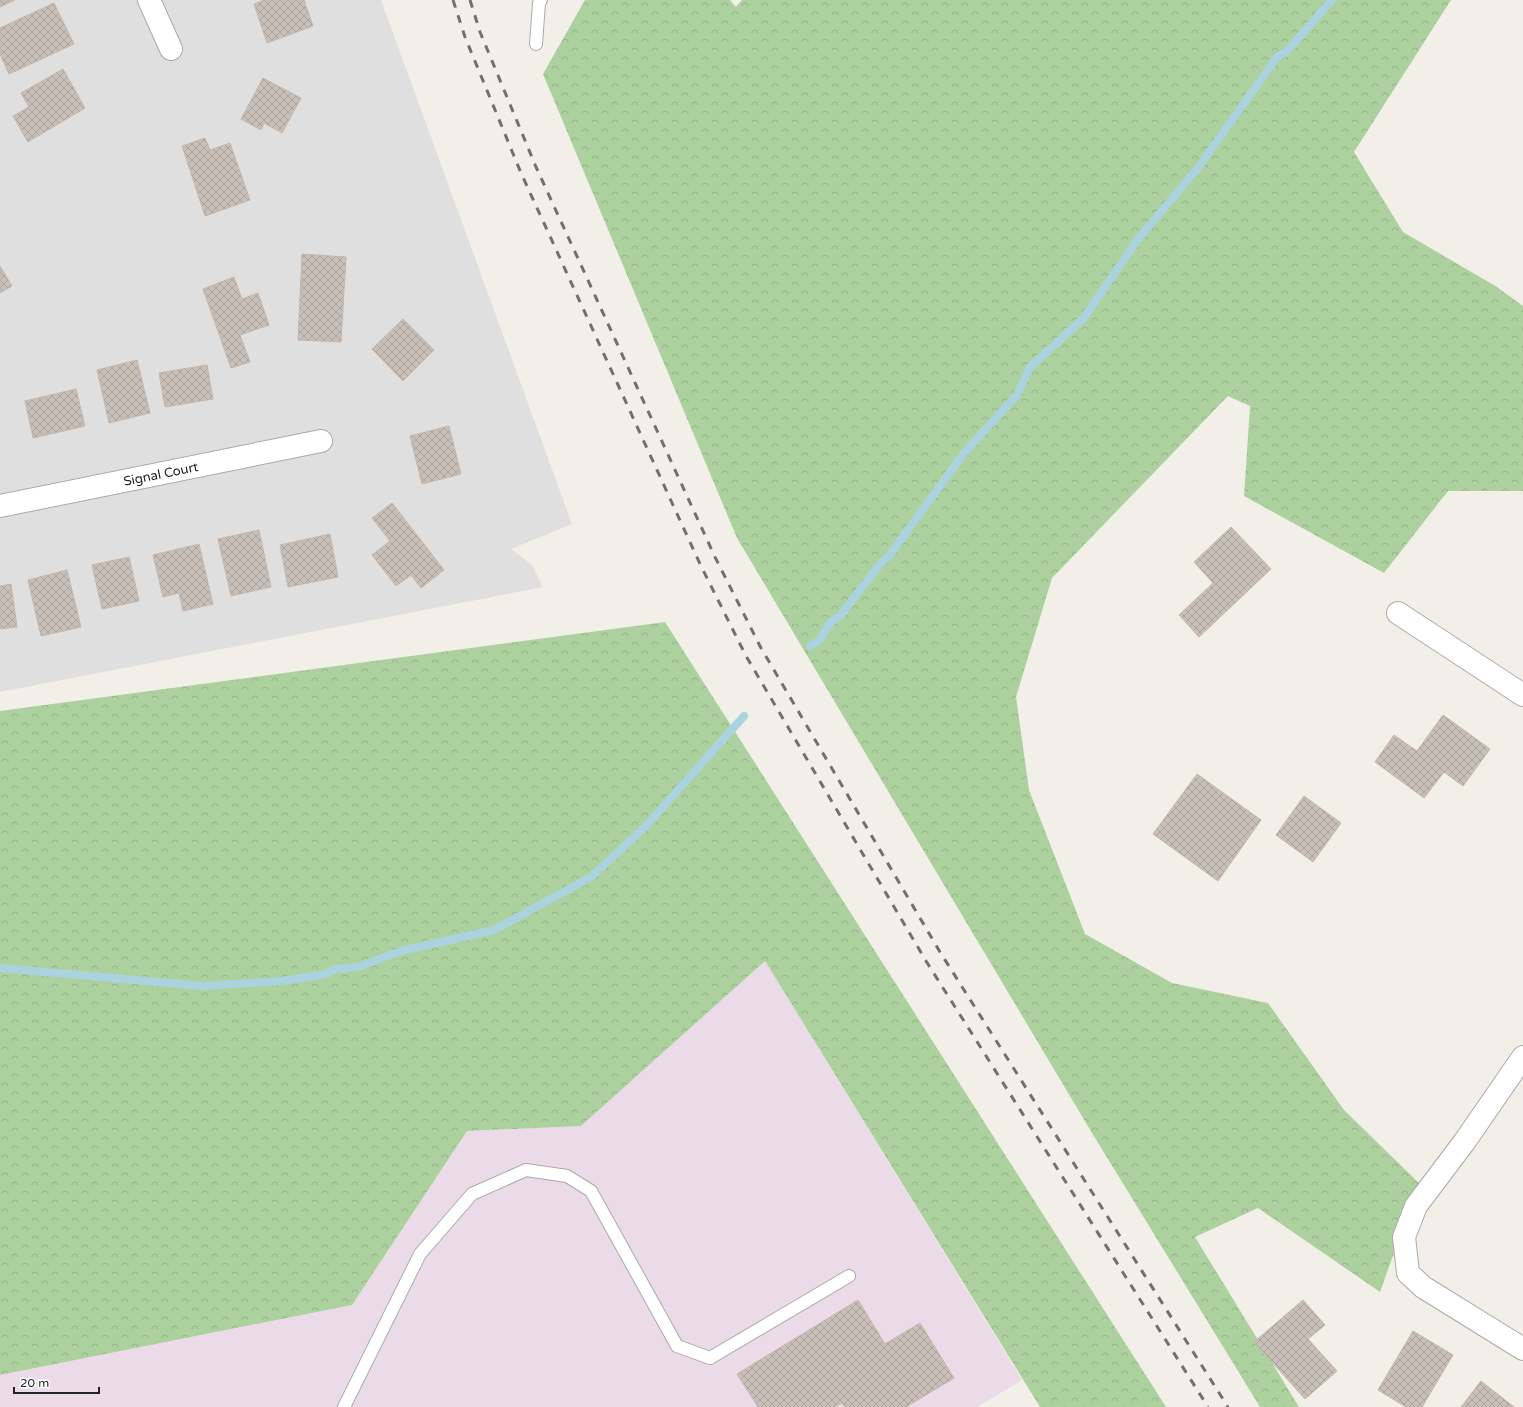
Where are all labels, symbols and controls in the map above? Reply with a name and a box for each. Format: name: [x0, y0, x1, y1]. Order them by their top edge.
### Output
street label: Signal Court: [122, 459, 200, 490]
scale bar: [14, 1369, 99, 1395]
text: 20 m: [20, 1376, 49, 1390]

